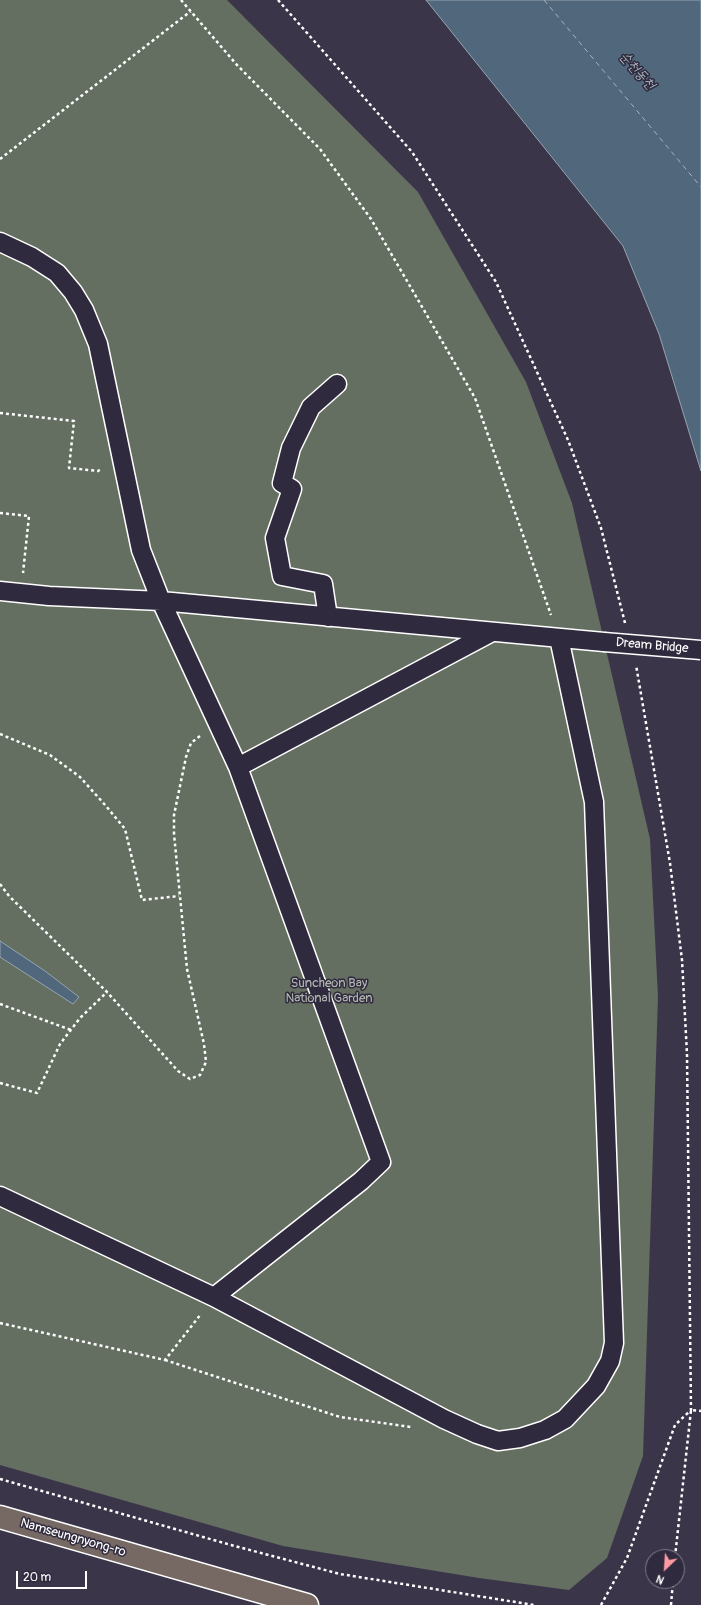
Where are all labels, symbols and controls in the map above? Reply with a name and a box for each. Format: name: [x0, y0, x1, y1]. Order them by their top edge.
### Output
water label: 순천동천: [616, 49, 658, 93]
street label: Dream Bridge: [615, 635, 689, 657]
park label: Suncheon Bay National Garden: [285, 976, 373, 1007]
street label: Namseungnyong-ro: [18, 1515, 128, 1561]
north arrow: [645, 1549, 685, 1589]
scale bar: [18, 1563, 89, 1589]
text: 20 m: [23, 1570, 51, 1585]
text: N: [654, 1572, 666, 1587]

